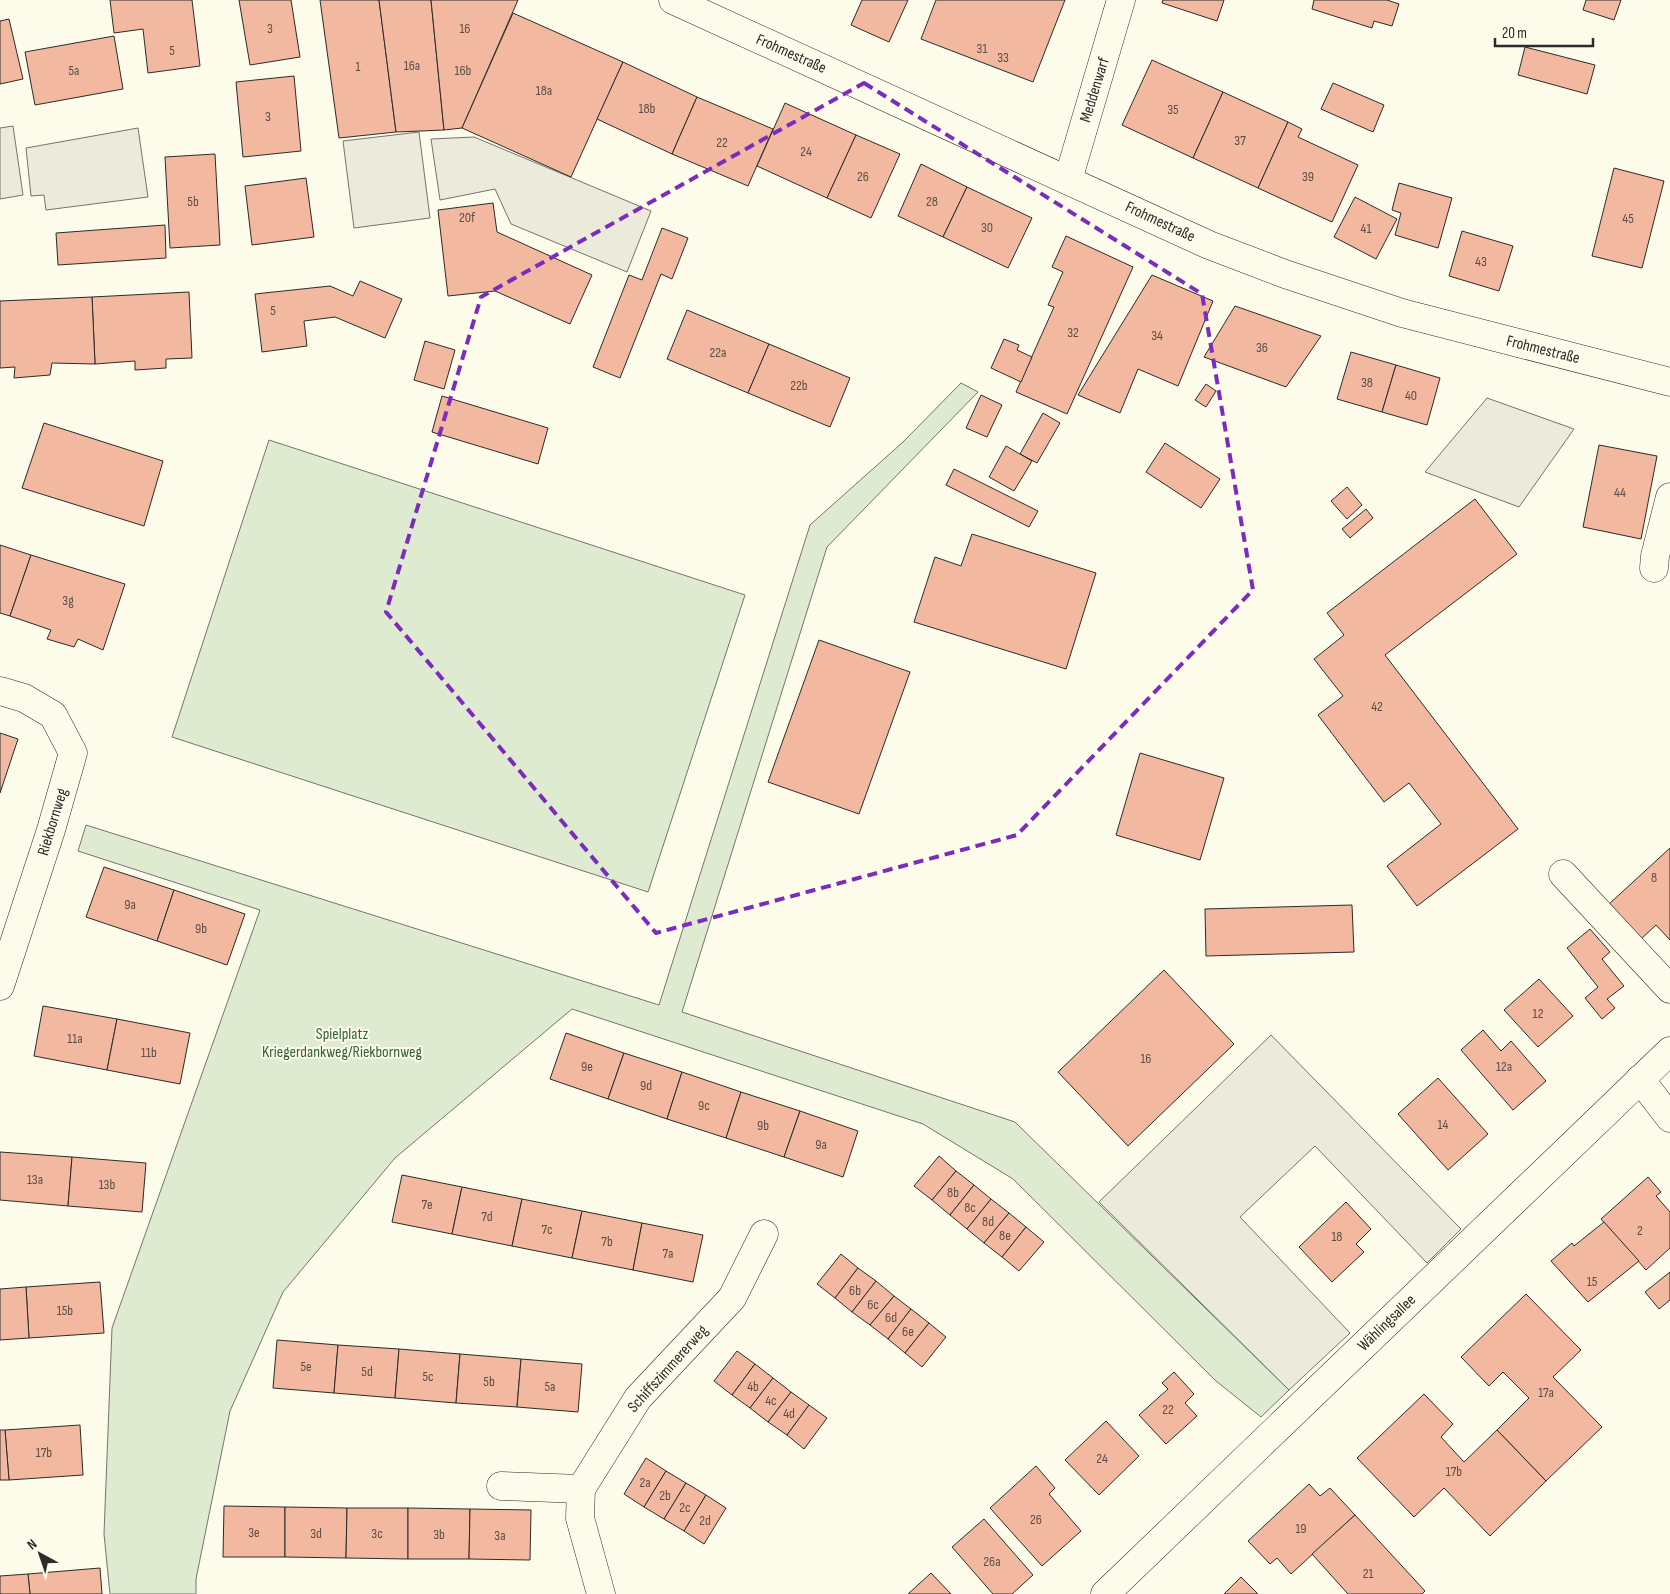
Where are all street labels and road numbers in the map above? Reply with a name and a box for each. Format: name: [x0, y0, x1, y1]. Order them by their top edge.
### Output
street label: Frohmestraße: [753, 30, 829, 78]
street label: Meddenwarf: [1076, 55, 1114, 125]
street label: Frohmestraße: [1122, 198, 1198, 246]
street label: Frohmestraße: [1504, 332, 1582, 368]
street label: Riekbornweg: [34, 786, 72, 858]
street label: Wählingsallee: [1354, 1291, 1420, 1355]
street label: Schiffszimmererweg: [624, 1321, 712, 1417]

